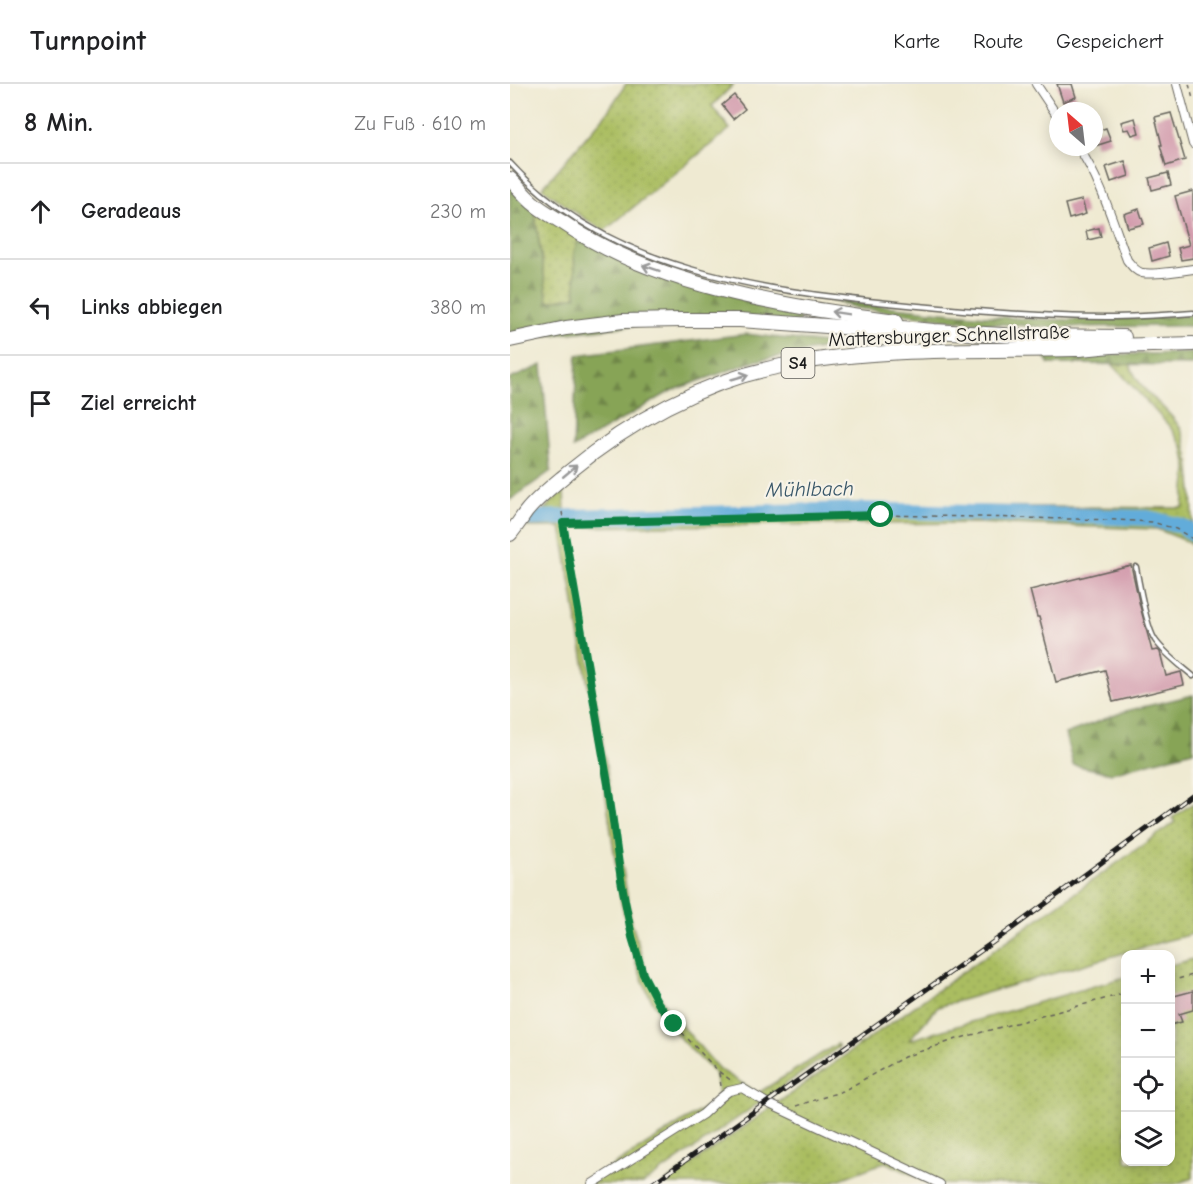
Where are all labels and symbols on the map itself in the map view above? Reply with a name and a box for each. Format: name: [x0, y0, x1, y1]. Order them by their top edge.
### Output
north arrow: [1049, 102, 1103, 156]
one-way arrow: [642, 261, 660, 272]
one-way arrow: [831, 307, 850, 318]
street label: Mattersburger Schnellstraße: [828, 320, 1070, 351]
road number: S4: [782, 348, 814, 378]
one-way arrow: [730, 371, 749, 382]
one-way arrow: [562, 464, 577, 478]
water label: Mühlbach: [765, 476, 854, 502]
route start: [867, 501, 893, 527]
route end: [660, 1010, 686, 1036]

